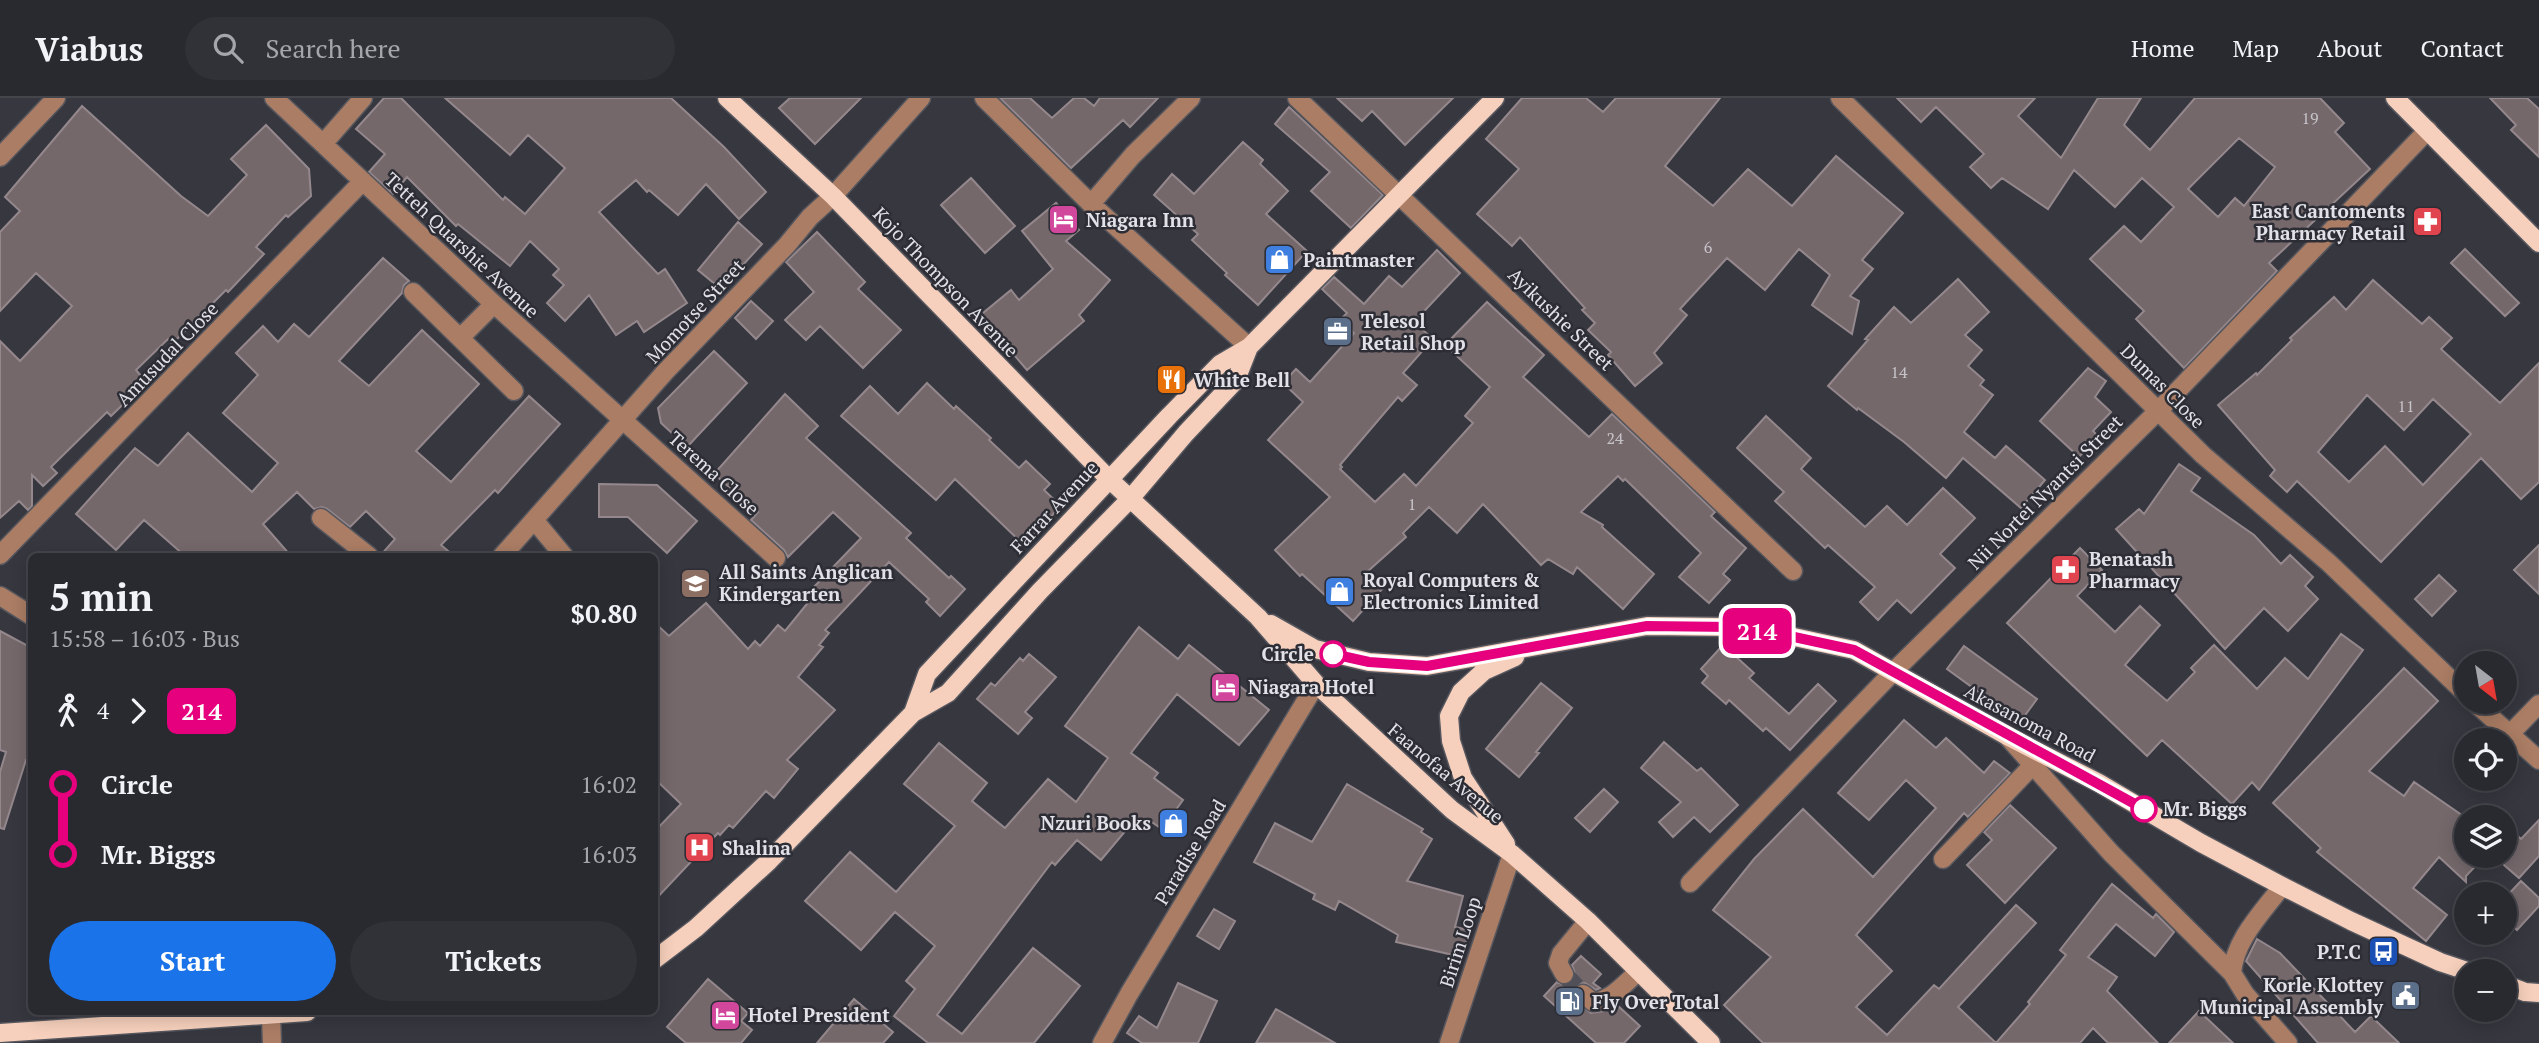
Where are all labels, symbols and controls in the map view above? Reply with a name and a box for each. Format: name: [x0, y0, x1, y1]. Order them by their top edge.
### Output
search box: [185, 17, 675, 80]
text: Viabus: [35, 27, 143, 70]
icon: search: [209, 29, 247, 67]
text: Search here: [265, 31, 401, 65]
text: Home: [2131, 32, 2195, 64]
text: Map: [2233, 32, 2279, 64]
text: About: [2317, 32, 2383, 64]
text: Contact: [2421, 32, 2504, 64]
house number: 19: [2301, 107, 2319, 129]
street label: Tetteh Quarshie Avenue: [380, 166, 545, 323]
place label: East Cantoments Pharmacy Retail: [2251, 198, 2405, 245]
street label: Kojo Thompson Avenue: [868, 201, 1025, 362]
hotel icon: Niagara Inn: [1046, 203, 1080, 237]
pharmacy icon: East Cantoments Pharmacy Retail: [2411, 205, 2445, 239]
place label: Niagara Inn: [1086, 207, 1195, 232]
house number: 6: [1704, 236, 1713, 258]
shop icon: Paintmaster: [1263, 243, 1297, 277]
place label: Paintmaster: [1303, 247, 1415, 272]
street label: Momotse Street: [640, 253, 749, 368]
street label: Ayikushie Street: [1503, 262, 1620, 375]
street label: Amusudal Close: [110, 296, 223, 411]
place label: Telesol Retail Shop: [1361, 308, 1466, 355]
office icon: Telesol Retail Shop: [1321, 315, 1355, 349]
street label: Dumas Close: [2116, 338, 2211, 433]
house number: 14: [1890, 361, 1908, 383]
restaurant icon: White Bell: [1154, 363, 1188, 397]
place label: White Bell: [1194, 367, 1290, 392]
house number: 11: [2397, 395, 2415, 417]
street label: Nii Nortei Nyantsi Street: [1962, 409, 2127, 574]
street label: Terema Close: [664, 425, 765, 520]
house number: 24: [1606, 427, 1624, 449]
street label: Farrar Avenue: [1004, 455, 1103, 558]
house number: 1: [1408, 493, 1416, 515]
place label: Benatash Pharmacy: [2089, 546, 2180, 593]
pharmacy icon: Benatash Pharmacy: [2049, 553, 2083, 587]
place label: All Saints Anglican Kindergarten: [719, 559, 894, 606]
school or university icon: All Saints Anglican Kindergarten: [679, 566, 713, 600]
place label: Royal Computers & Electronics Limited: [1363, 567, 1540, 614]
text: 5 min: [49, 572, 153, 622]
shop icon: Royal Computers & Electronics Limited: [1323, 574, 1357, 608]
text: $0.80: [571, 596, 637, 630]
line badge: 214: [1717, 608, 1797, 654]
text: 214: [1737, 615, 1777, 647]
text: 15:58 – 16:03 · Bus: [49, 623, 240, 654]
place label: Circle: [1261, 641, 1314, 666]
marker: Circle: [1320, 641, 1346, 667]
north arrow: [2454, 651, 2516, 714]
map controls: [2454, 651, 2517, 1022]
hotel icon: Niagara Hotel: [1208, 670, 1242, 704]
place label: Niagara Hotel: [1248, 674, 1374, 699]
street label: Akasanoma Road: [1960, 677, 2101, 768]
icon: walk: [49, 692, 87, 730]
icon: forward: [119, 692, 157, 730]
text: 4: [97, 695, 109, 726]
text: 214: [181, 695, 222, 727]
street label: Faanofaa Avenue: [1383, 717, 1509, 828]
button: locate: [2454, 728, 2517, 791]
text: Circle: [101, 767, 173, 801]
text: 16:02: [580, 769, 637, 800]
street label: Paradise Road: [1148, 794, 1231, 909]
marker: Mr. Biggs: [2131, 796, 2157, 822]
place label: Mr. Biggs: [2163, 796, 2247, 821]
button: layers: [2454, 805, 2517, 868]
shop icon: Nzuri Books: [1157, 806, 1191, 840]
place label: Nzuri Books: [1041, 810, 1151, 835]
hospital icon: Shalina: [682, 831, 716, 865]
place label: Shalina: [722, 835, 791, 860]
text: Mr. Biggs: [101, 837, 216, 871]
text: 16:03: [580, 839, 637, 870]
button: +: [2454, 882, 2517, 945]
street label: Birim Loop: [1433, 893, 1486, 990]
button: Start: [49, 921, 336, 1001]
button: Tickets: [350, 921, 637, 1001]
bus stop icon: P.T.C: [2367, 935, 2401, 969]
place label: P.T.C: [2317, 939, 2361, 964]
button: −: [2454, 959, 2517, 1022]
place label: Korle Klottey Municipal Assembly: [2200, 972, 2384, 1019]
public building icon: Korle Klottey Municipal Assembly: [2389, 979, 2423, 1013]
fuel station icon: Fly Over Total: [1552, 985, 1586, 1019]
place label: Fly Over Total: [1592, 989, 1719, 1014]
hotel icon: Hotel President: [708, 998, 742, 1032]
place label: Hotel President: [748, 1002, 890, 1027]

